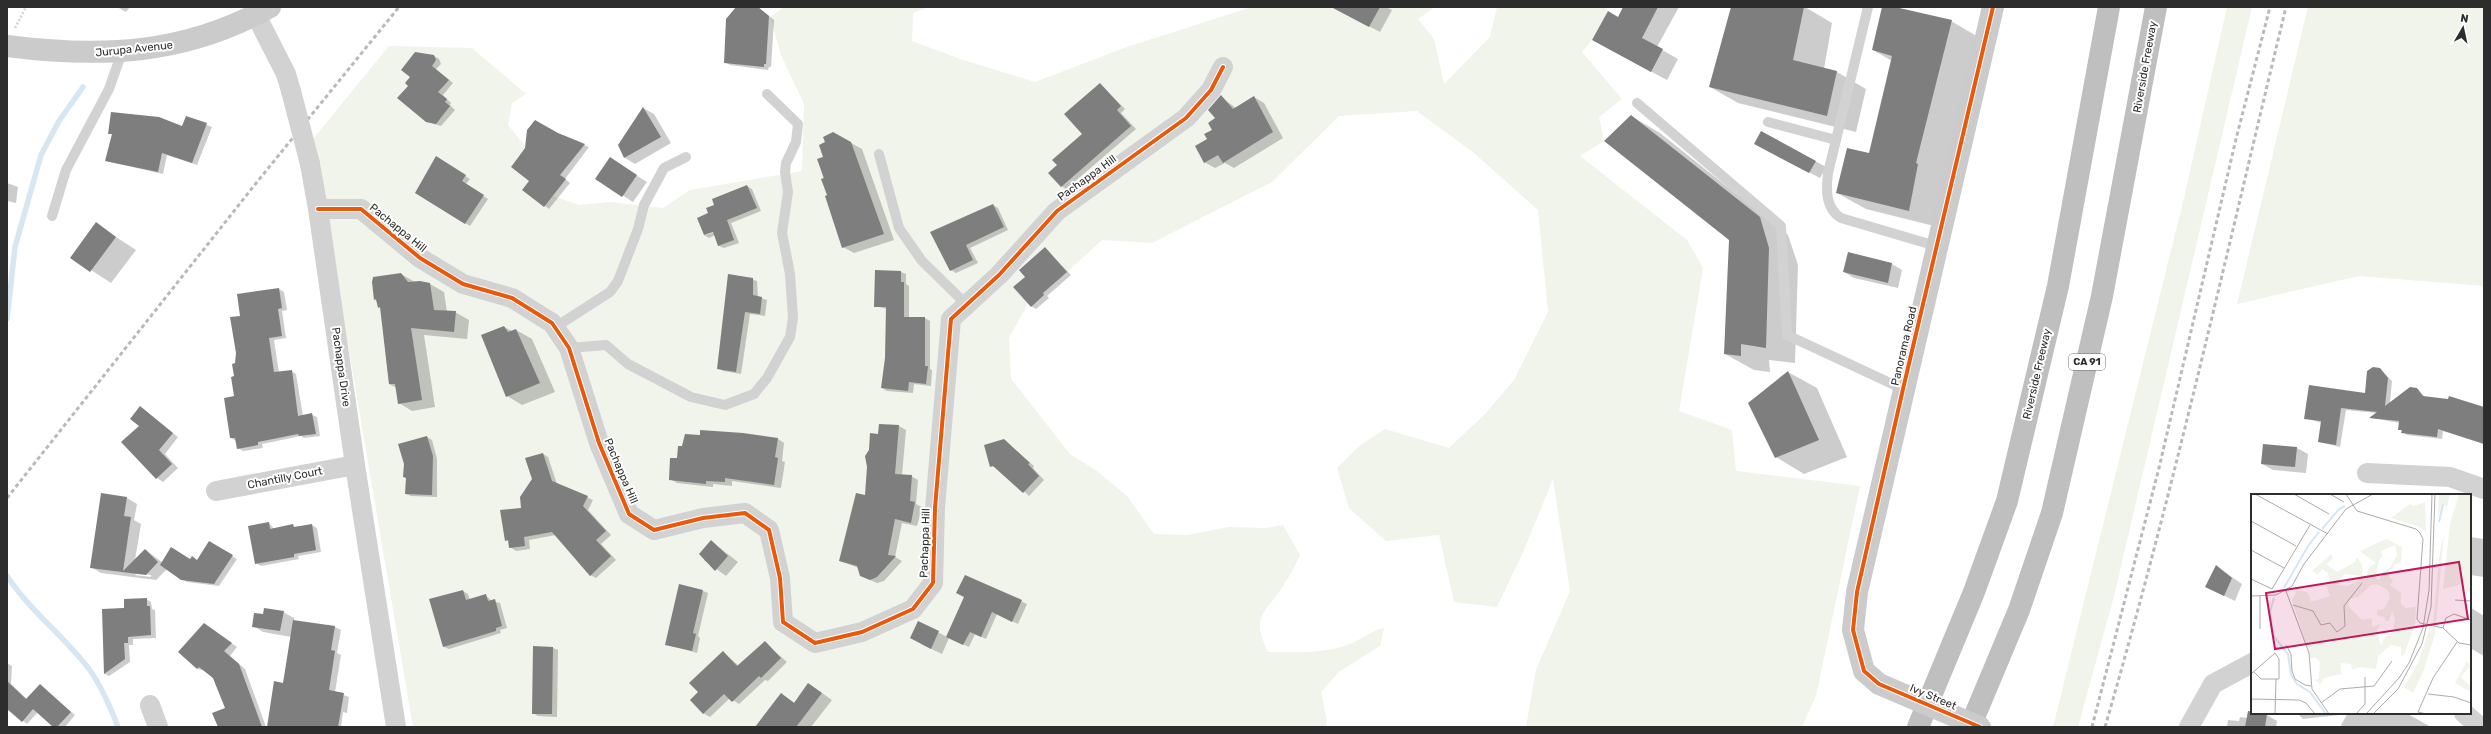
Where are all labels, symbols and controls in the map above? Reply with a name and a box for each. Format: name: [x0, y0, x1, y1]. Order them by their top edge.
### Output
north arrow: [2443, 8, 2483, 48]
text: N: [2460, 12, 2469, 26]
street label: Riverside Freeway: [2131, 20, 2159, 114]
street label: Jurupa Avenue: [95, 38, 173, 60]
street label: Pachappa Hill: [1055, 152, 1119, 204]
street label: Pachappa Hill: [367, 201, 429, 255]
street label: Panorama Road: [1889, 305, 1919, 387]
street label: Pachappa Drive: [329, 326, 353, 408]
street label: Riverside Freeway: [2020, 327, 2054, 421]
road number: CA 91: [2069, 354, 2105, 370]
street label: Pachappa Hill: [601, 436, 641, 506]
street label: Chantilly Court: [246, 464, 324, 492]
inset map: [2251, 494, 2471, 714]
street label: Pachappa Hill: [917, 508, 933, 578]
street label: Ivy Street: [1908, 681, 1959, 713]

